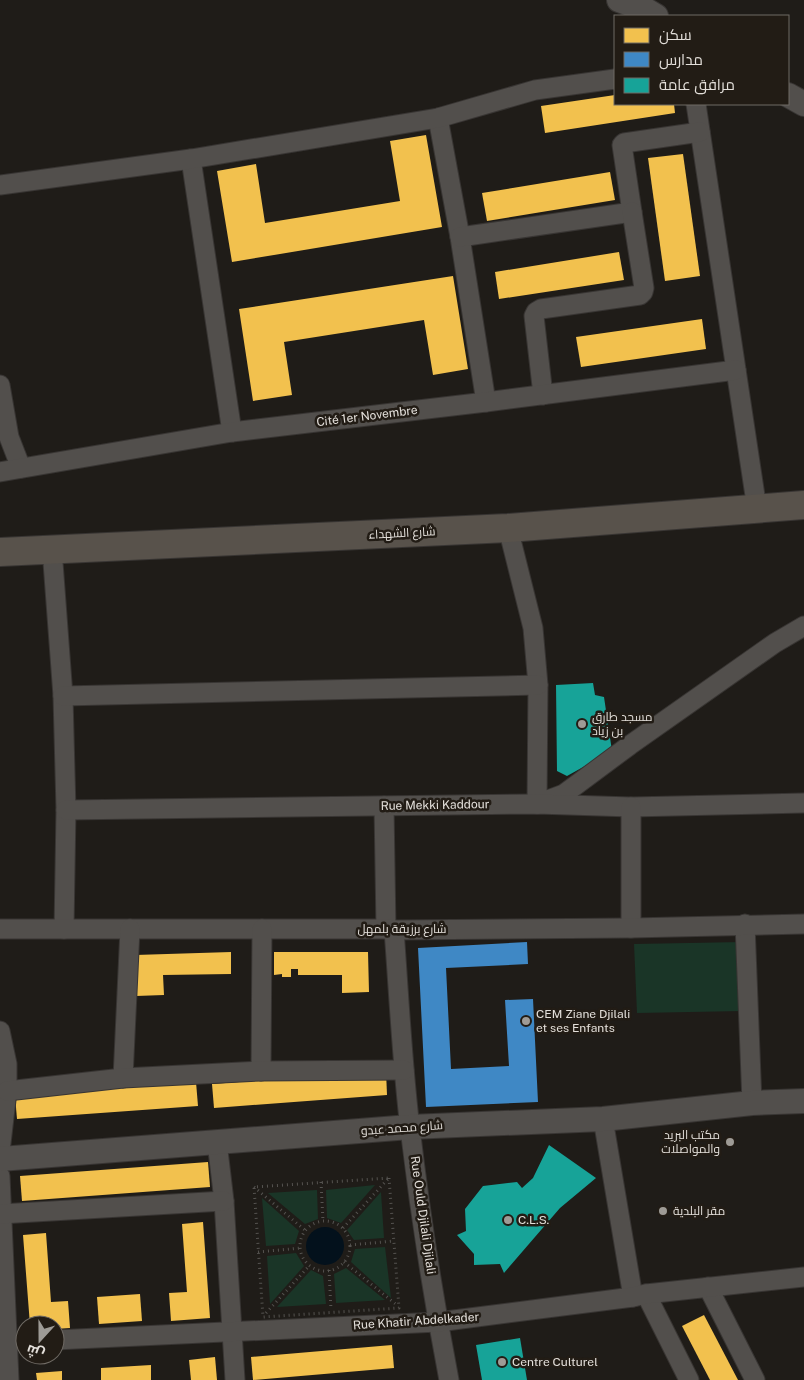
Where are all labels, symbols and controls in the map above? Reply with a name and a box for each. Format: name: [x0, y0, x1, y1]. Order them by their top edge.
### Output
legend: [614, 15, 789, 105]
text: سكن: [659, 26, 692, 45]
text: مدارس: [659, 51, 703, 70]
text: مرافق عامة: [659, 76, 735, 95]
street label: Cité 1er Novembre: [316, 403, 419, 429]
street label: شارع الشهداء: [368, 524, 436, 543]
place label: مسجد طارق بن زياد: [592, 710, 653, 738]
marker: مسجد طارق بن زياد: [576, 718, 588, 730]
street label: Rue Mekki Kaddour: [380, 797, 490, 813]
street label: شارع برزيقة بلمهل: [357, 922, 447, 937]
place label: CEM Ziane Djilali et ses Enfants: [536, 1007, 630, 1035]
marker: CEM Ziane Djilali et ses Enfants: [520, 1015, 532, 1027]
street label: شارع محمد عبدو: [361, 1118, 444, 1139]
place label: مكتب البريد والمواصلات: [661, 1128, 720, 1156]
marker: مكتب البريد والمواصلات: [724, 1136, 736, 1148]
street label: Rue Ould Djilali Djilali: [408, 1155, 438, 1275]
place label: مقر البلدية: [673, 1204, 725, 1218]
marker: مقر البلدية: [657, 1205, 669, 1217]
place label: C.L.S.: [518, 1213, 549, 1227]
marker: C.L.S.: [502, 1214, 514, 1226]
street label: Rue Khatir Abdelkader: [352, 1310, 480, 1332]
north arrow: [15, 1315, 65, 1365]
text: ش: [24, 1341, 47, 1363]
place label: Centre Culturel: [512, 1355, 598, 1369]
marker: Centre Culturel: [496, 1356, 508, 1368]

